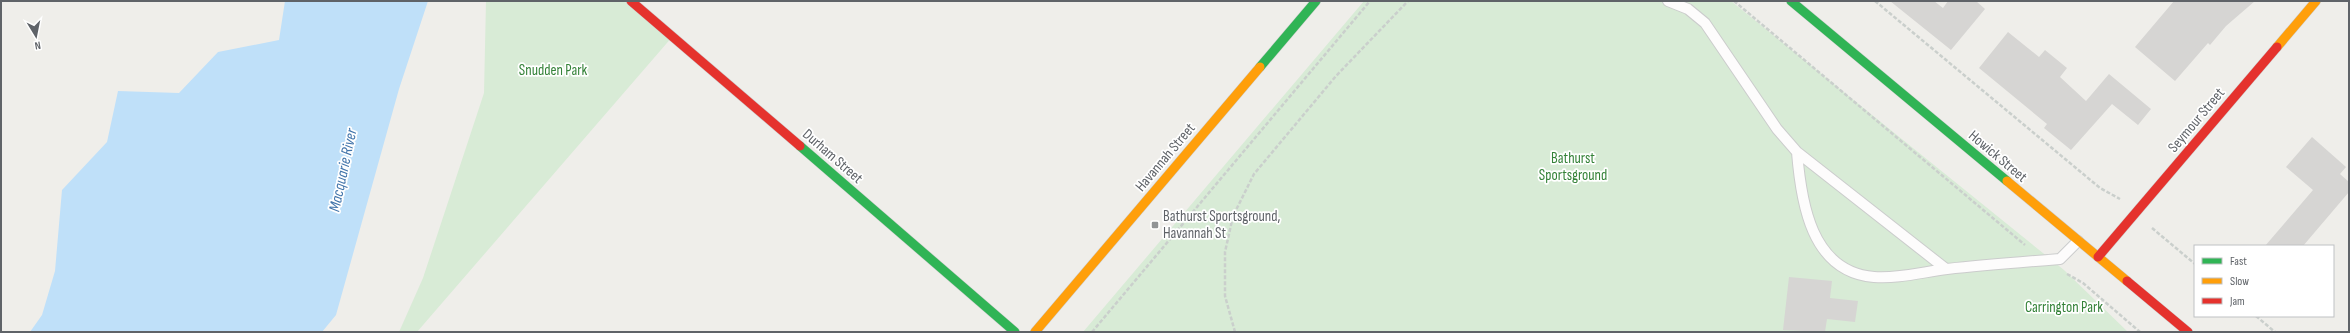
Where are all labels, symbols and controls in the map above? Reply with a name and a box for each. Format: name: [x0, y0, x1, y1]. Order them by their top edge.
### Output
north arrow: [16, 16, 56, 56]
text: N: [34, 38, 42, 52]
park label: Snudden Park: [519, 61, 587, 80]
street label: Seymour Street: [2164, 84, 2229, 157]
street label: Havannah Street: [1131, 119, 1200, 195]
street label: Durham Street: [799, 125, 867, 188]
water label: Macquarie River: [325, 126, 362, 214]
street label: Howick Street: [1964, 126, 2031, 187]
park label: Bathurst Sportsground: [1539, 149, 1607, 185]
place label: Bathurst Sportsground, Havannah St: [1163, 207, 1281, 243]
marker: Bathurst Sportsground, Havannah St: [1150, 220, 1160, 230]
legend: [2194, 245, 2334, 317]
text: Fast: [2230, 254, 2247, 269]
text: Slow: [2230, 274, 2249, 289]
text: Jam: [2229, 294, 2245, 309]
park label: Carrington Park: [2025, 298, 2103, 317]

